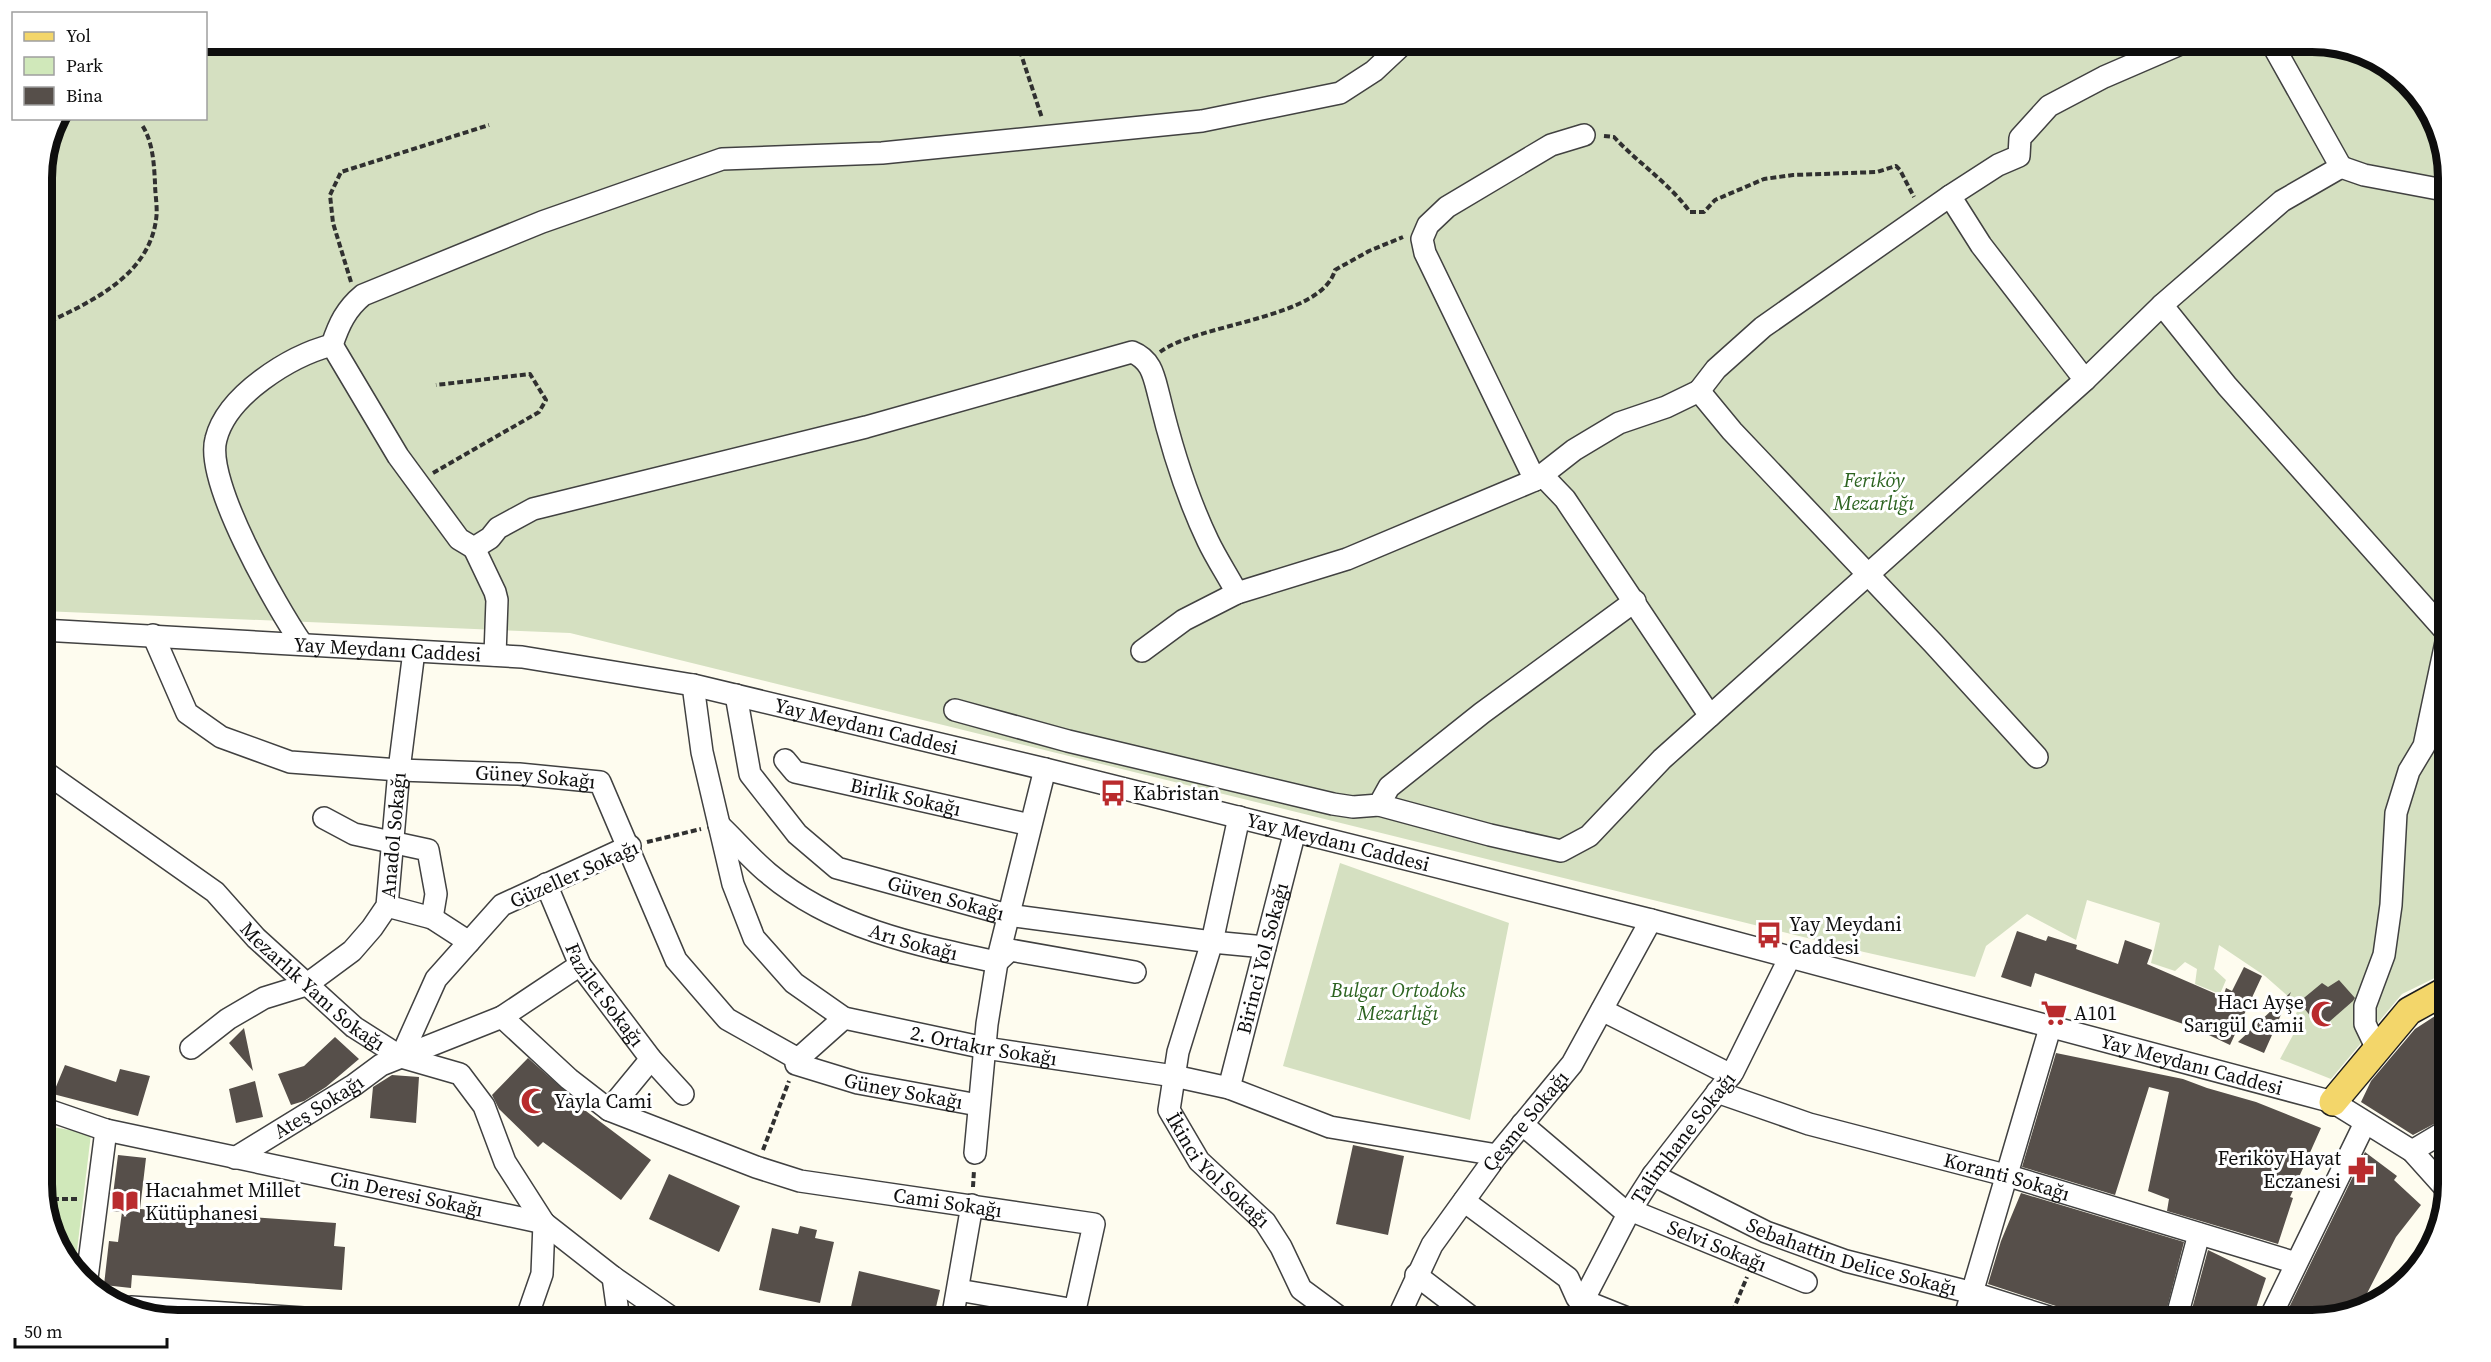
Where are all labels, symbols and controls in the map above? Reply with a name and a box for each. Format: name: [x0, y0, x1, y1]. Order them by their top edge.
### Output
legend: [12, 12, 207, 120]
text: Yol: [66, 23, 91, 48]
text: Park: [66, 53, 103, 78]
text: Bina: [66, 83, 104, 108]
park label: Feriköy Mezarlığı: [1833, 466, 1914, 517]
street label: Yay Meydanı Caddesi: [293, 630, 482, 669]
street label: Yay Meydanı Caddesi: [772, 691, 961, 762]
street label: Güney Sokağı: [475, 759, 597, 795]
street label: Anadol Sokağı: [374, 771, 413, 900]
street label: Birlik Sokağı: [848, 771, 964, 823]
bus stop icon: Kabristan: [1098, 778, 1128, 808]
place label: Kabristan: [1133, 779, 1220, 807]
street label: Yay Meydanı Caddesi: [1244, 806, 1433, 878]
street label: Güzeller Sokağı: [505, 833, 643, 915]
street label: Güven Sokağı: [884, 869, 1008, 927]
street label: Birinci Yol Sokağı: [1229, 879, 1295, 1037]
place label: Yay Meydani Caddesi: [1789, 910, 1902, 961]
street label: Mezarlık Yanı Sokağı: [234, 916, 391, 1057]
street label: Arı Sokağı: [865, 916, 960, 967]
bus stop icon: Yay Meydani Caddesi: [1754, 920, 1784, 950]
street label: Fazilet Sokağı: [558, 939, 651, 1052]
park label: Bulgar Ortodoks Mezarlığı: [1330, 976, 1466, 1027]
place label: Hacı Ayşe Sarıgül Camii: [2184, 988, 2304, 1039]
supermarket icon: A101: [2039, 998, 2069, 1028]
place label: A101: [2074, 999, 2117, 1027]
mosque icon: Hacı Ayşe Sarıgül Camii: [2309, 999, 2339, 1029]
street label: 2. Ortakır Sokağı: [908, 1019, 1059, 1073]
street label: Yay Meydanı Caddesi: [2097, 1027, 2286, 1102]
street label: Güney Sokağı: [840, 1065, 965, 1116]
street label: Çeşme Sokağı: [1476, 1065, 1575, 1177]
street label: Talimhane Sokağı: [1624, 1066, 1742, 1209]
street label: Ateş Sokağı: [268, 1068, 370, 1145]
mosque icon: Yayla Cami: [519, 1086, 549, 1116]
place label: Yayla Cami: [554, 1087, 652, 1115]
street label: İkinci Yol Sokağı: [1159, 1107, 1276, 1234]
place label: Feriköy Hayat Eczanesi: [2217, 1144, 2341, 1195]
street label: Koranti Sokağı: [1941, 1146, 2073, 1208]
pharmacy icon: Feriköy Hayat Eczanesi: [2346, 1155, 2376, 1185]
street label: Cin Deresi Sokağı: [327, 1164, 486, 1224]
place label: Hacıahmet Millet Kütüphanesi: [145, 1176, 301, 1227]
street label: Cami Sokağı: [891, 1181, 1004, 1224]
library icon: Hacıahmet Millet Kütüphanesi: [110, 1186, 140, 1216]
street label: Sebahattin Delice Sokağı: [1742, 1210, 1960, 1302]
street label: Selvi Sokağı: [1663, 1213, 1771, 1278]
scale bar: [15, 1311, 166, 1349]
text: 50 m: [24, 1319, 62, 1344]

